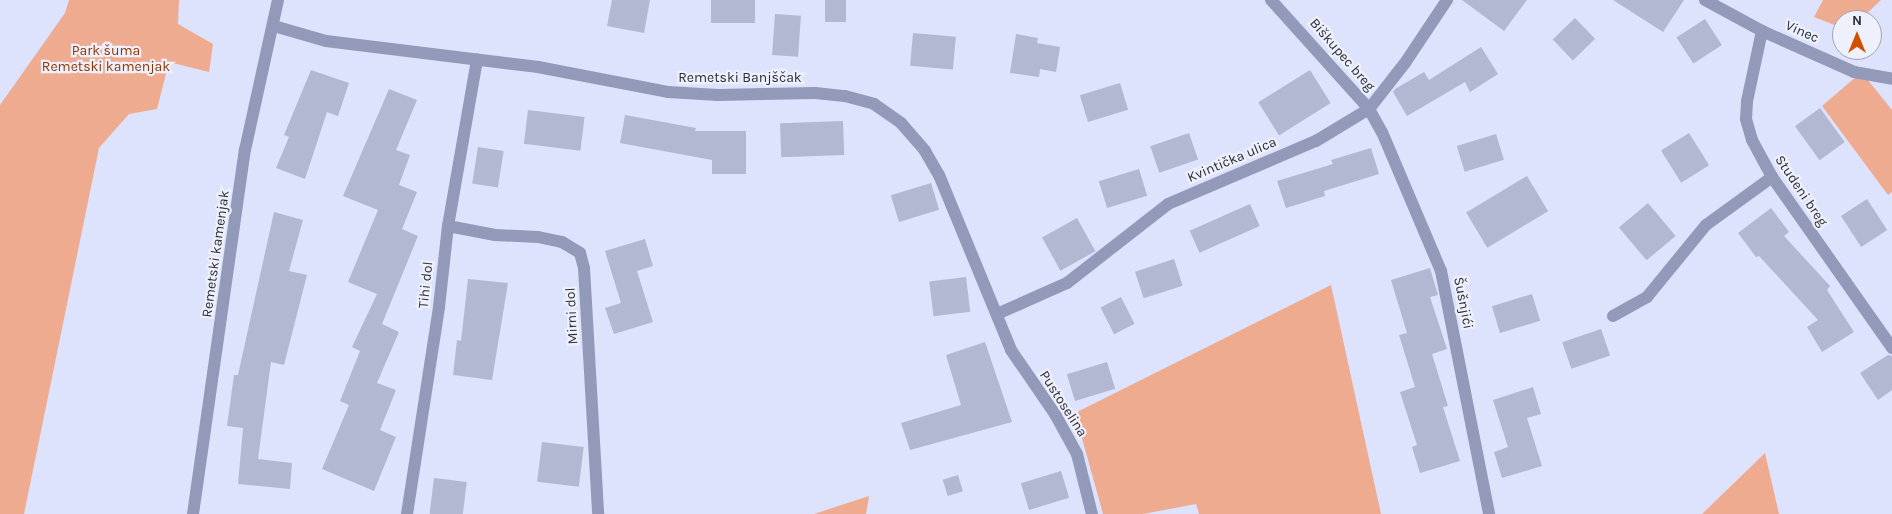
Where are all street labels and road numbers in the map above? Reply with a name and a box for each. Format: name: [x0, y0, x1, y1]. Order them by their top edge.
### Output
street label: Biškupec breg: [1306, 15, 1378, 95]
street label: Vinec: [1783, 17, 1821, 47]
street label: Remetski Banjščak: [678, 70, 802, 86]
street label: Kvintička ulica: [1185, 134, 1279, 186]
street label: Studeni breg: [1771, 152, 1831, 230]
street label: Remetski kamenjak: [199, 189, 233, 319]
street label: Tihi dol: [415, 261, 437, 309]
street label: Šušnjići: [1450, 276, 1476, 330]
street label: Mirni dol: [562, 287, 582, 345]
street label: Pustoselina: [1035, 368, 1091, 440]

